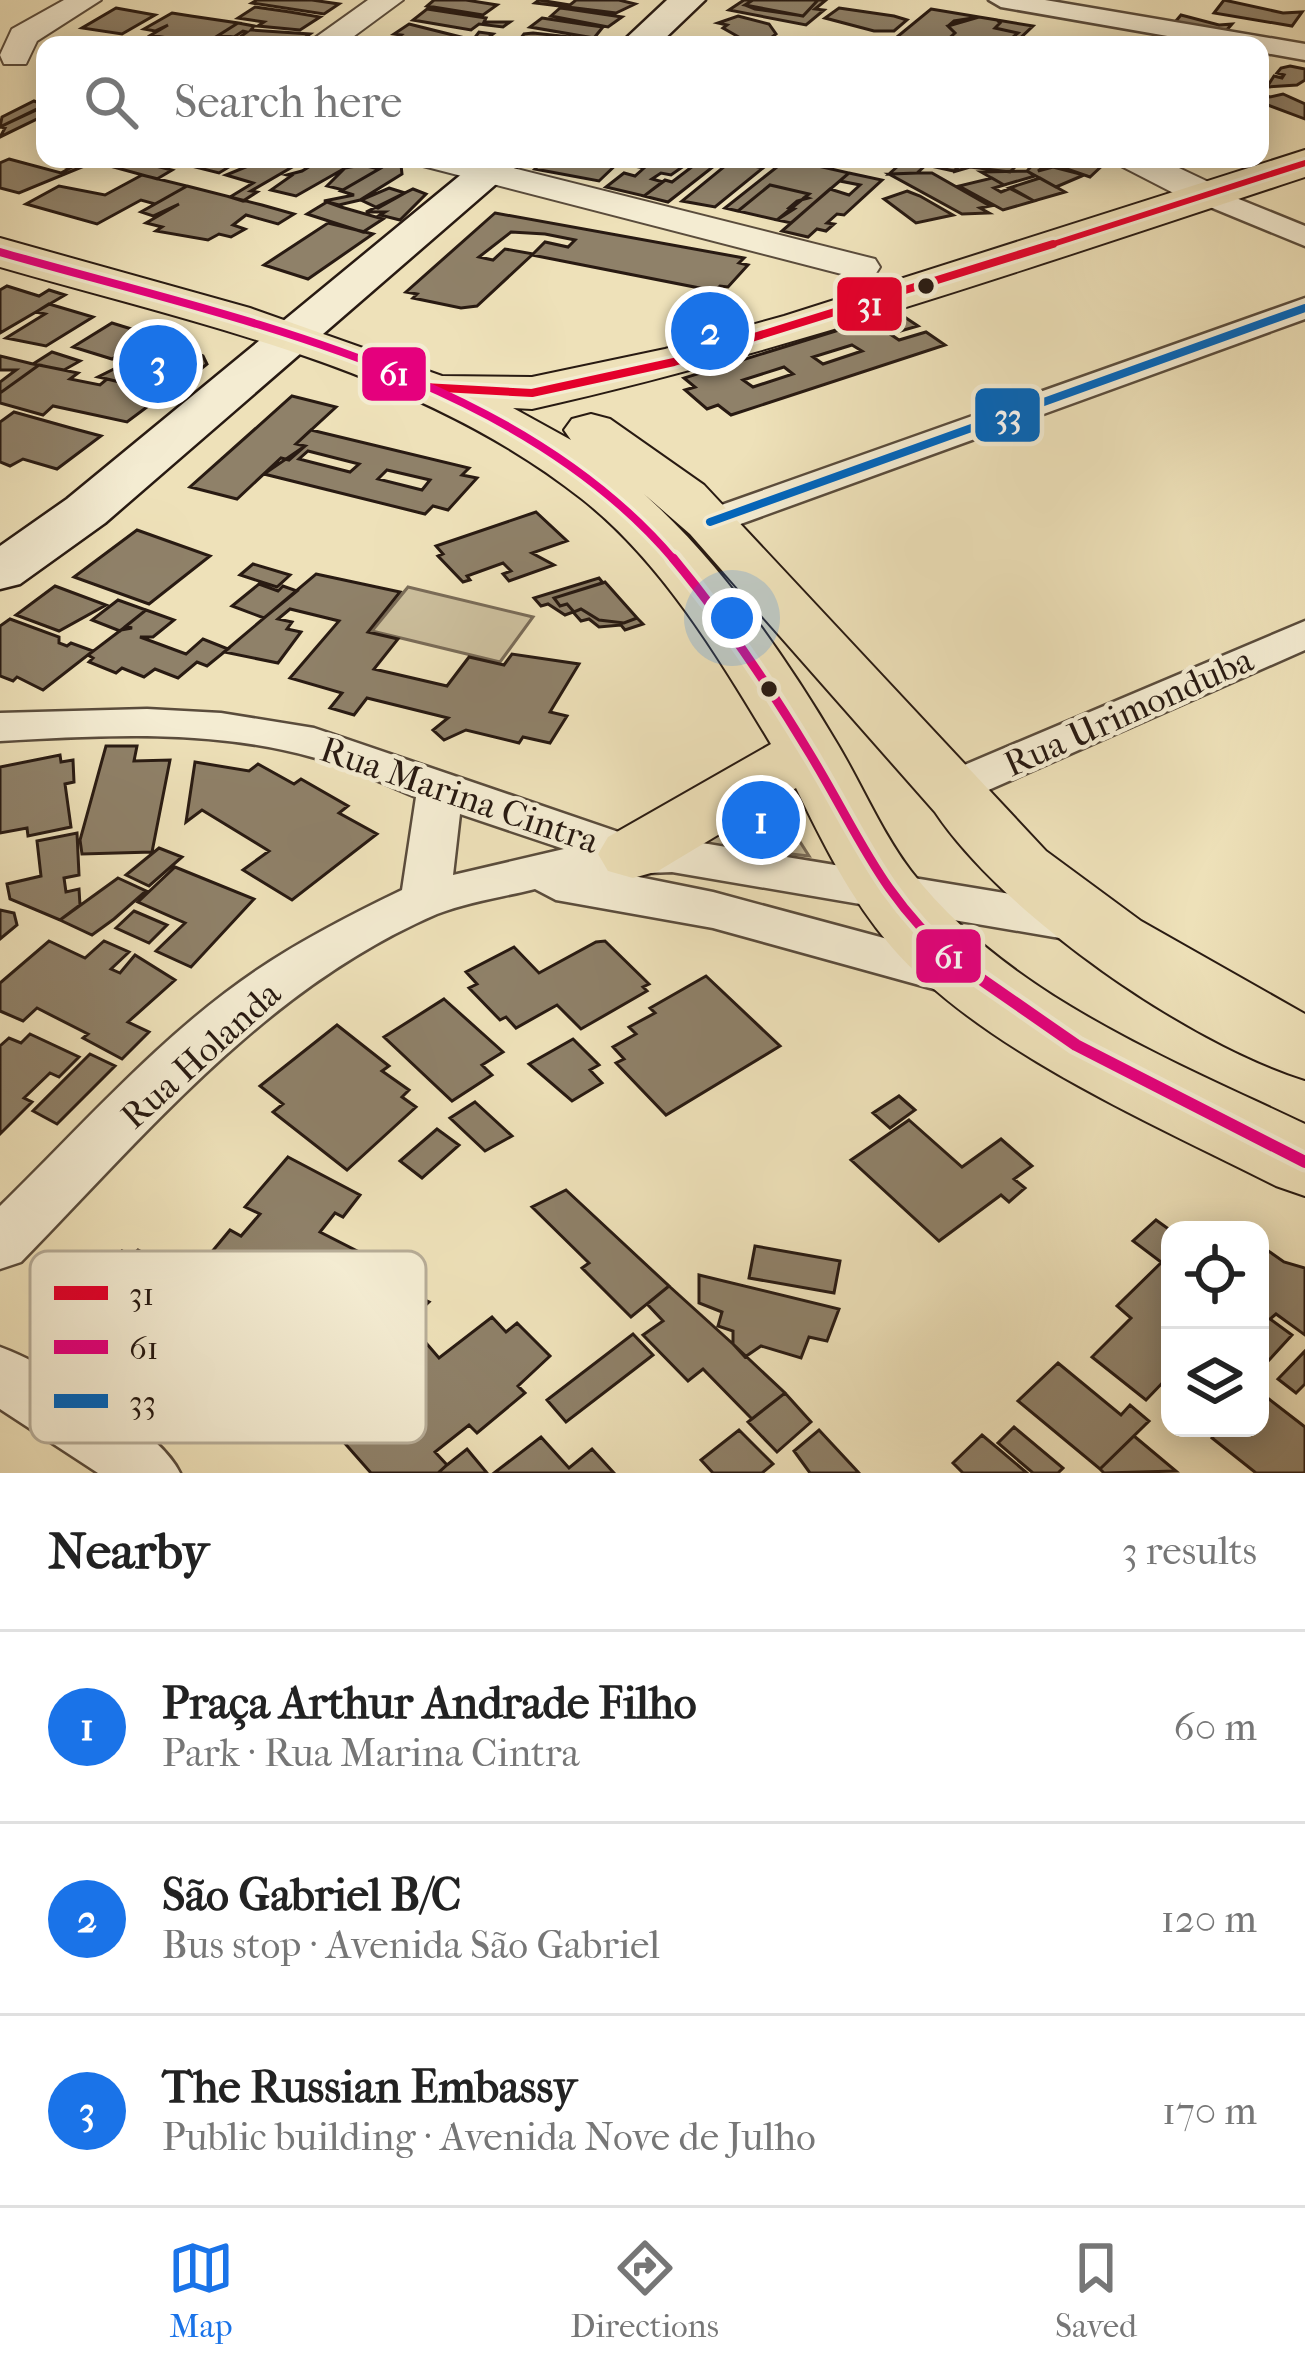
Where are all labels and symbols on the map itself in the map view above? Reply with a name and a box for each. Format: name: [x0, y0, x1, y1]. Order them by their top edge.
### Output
line badge: 31: [835, 275, 904, 333]
unlabelled marker: [915, 275, 937, 297]
text: 31: [857, 285, 883, 324]
pin: 2: [671, 286, 749, 376]
pin: 3: [119, 319, 197, 409]
line badge: 61: [360, 345, 428, 403]
text: 61: [379, 355, 409, 394]
line badge: 33: [973, 386, 1042, 444]
text: 33: [994, 397, 1022, 436]
your location: [702, 588, 762, 648]
street label: Rua Urimonduba: [997, 638, 1260, 786]
unlabelled marker: [758, 678, 780, 700]
street label: Rua Marina Cintra: [315, 728, 604, 862]
pin: 1: [722, 775, 800, 865]
line badge: 61: [914, 927, 983, 985]
text: 61: [934, 938, 964, 977]
street label: Rua Holanda: [112, 972, 289, 1137]
legend: [30, 1251, 426, 1443]
text: 31: [129, 1275, 154, 1314]
text: 61: [129, 1329, 158, 1368]
text: 33: [129, 1383, 156, 1422]

